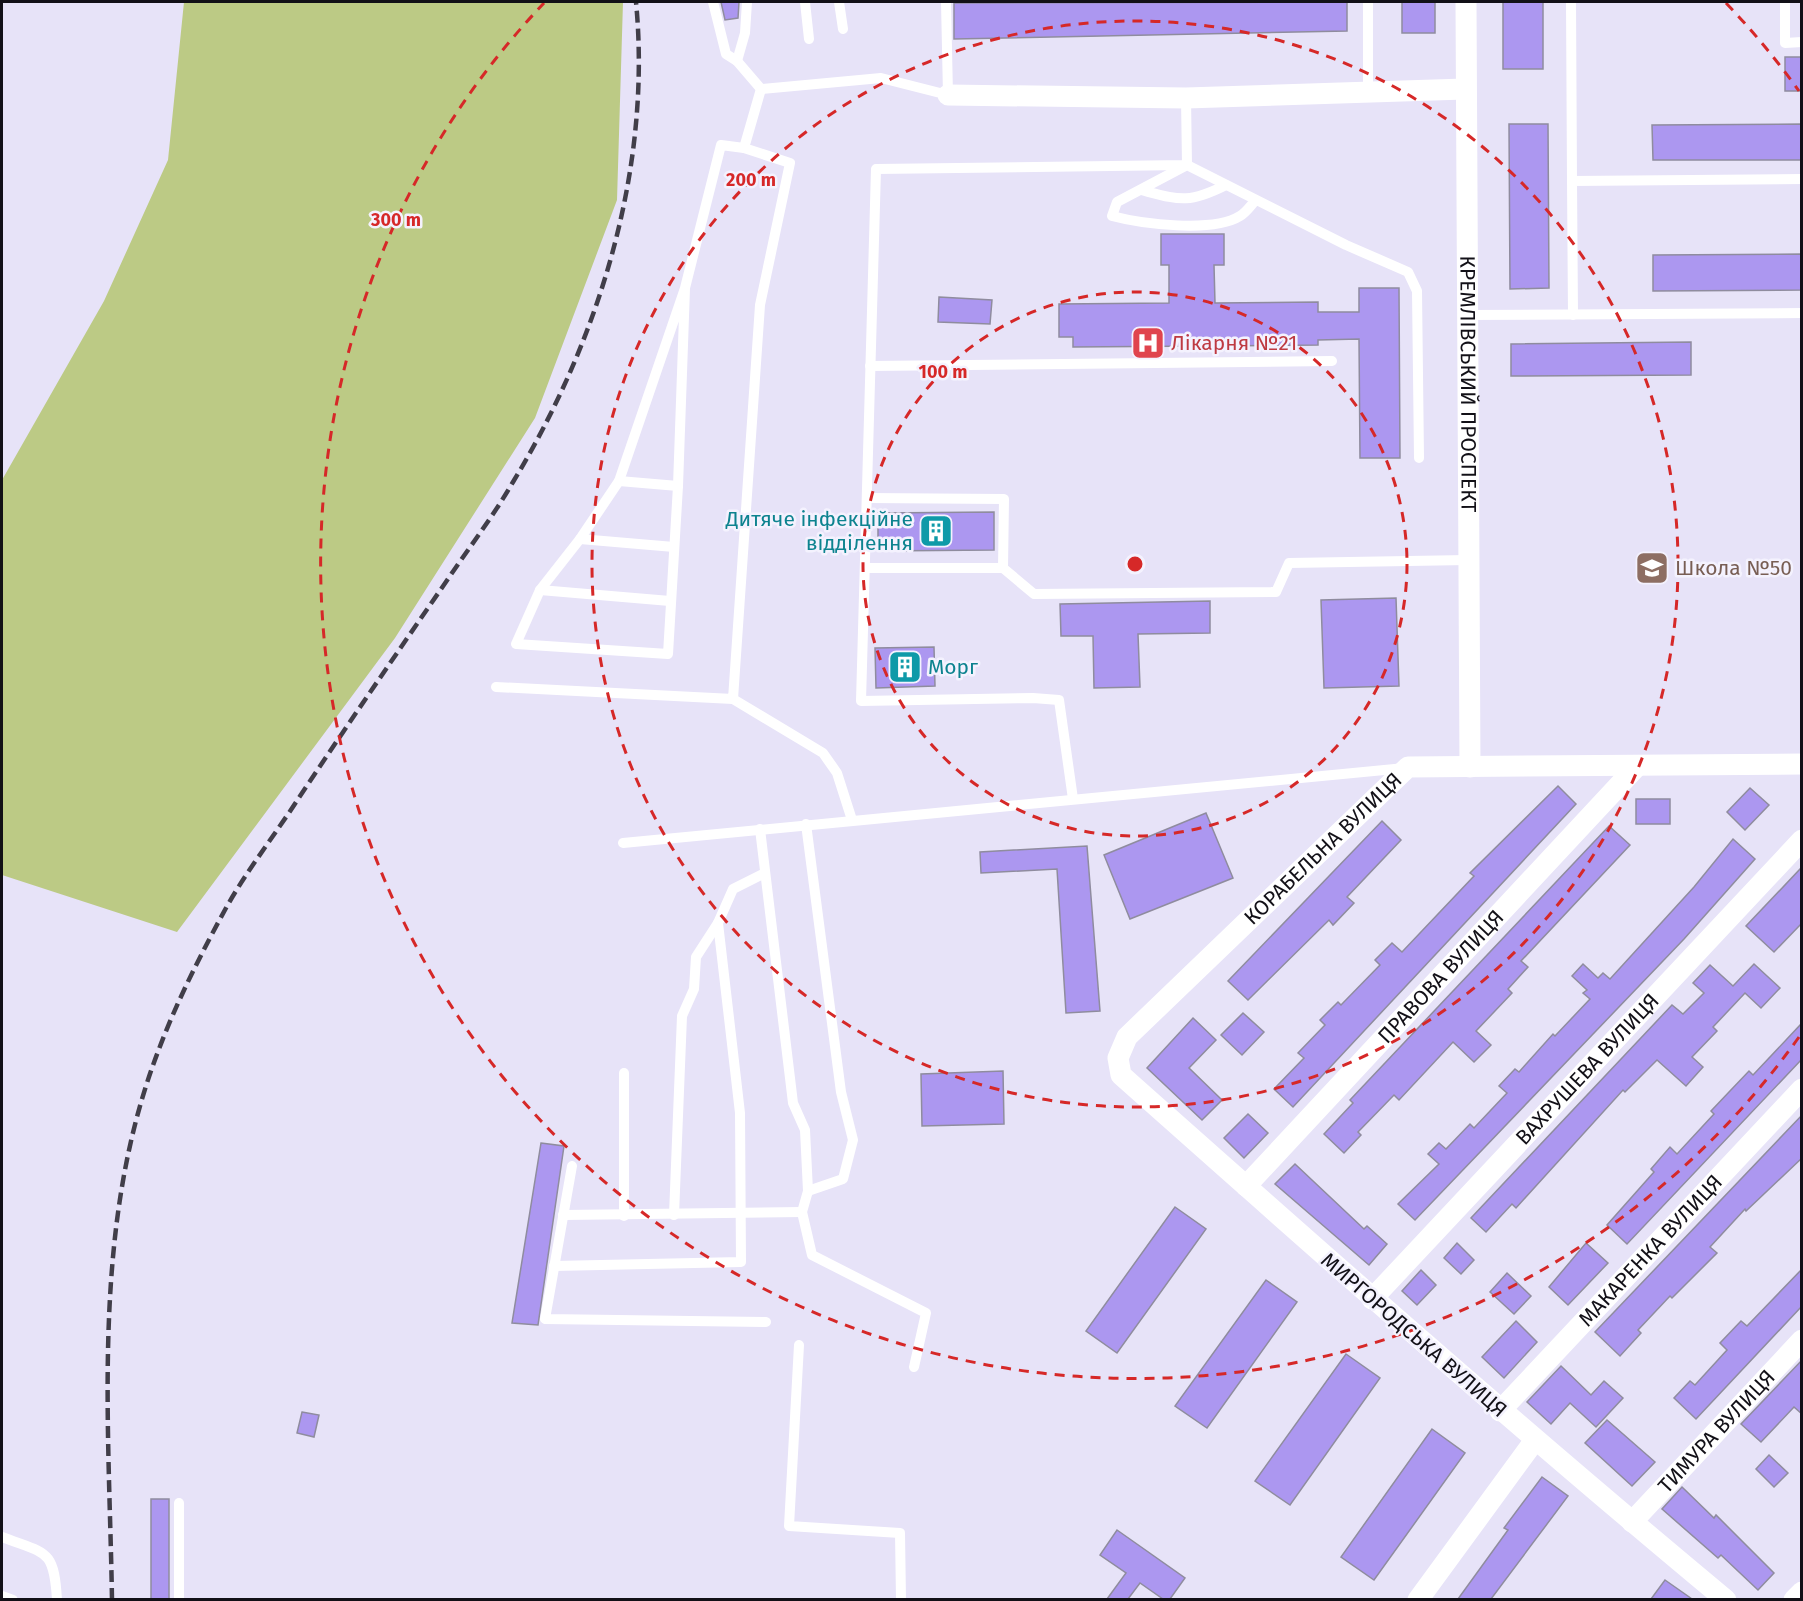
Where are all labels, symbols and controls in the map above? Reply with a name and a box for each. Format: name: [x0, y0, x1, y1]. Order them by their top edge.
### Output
text: 200 m: [726, 169, 776, 191]
text: 300 m: [370, 209, 421, 231]
street label: КРЕМЛІВСЬКИЙ ПРОСПЕКТ: [1454, 256, 1482, 513]
hospital icon: Лікарня №21: [1130, 325, 1166, 361]
place label: Лікарня №21: [1171, 330, 1297, 356]
text: 100 m: [919, 361, 967, 383]
place label: Дитяче інфекційне відділення: [725, 506, 913, 556]
building icon: Дитяче інфекційне відділення: [918, 513, 954, 549]
school or university icon: Школа №50: [1634, 550, 1670, 586]
centre of rings: [1125, 554, 1145, 574]
place label: Школа №50: [1675, 555, 1792, 581]
building icon: Морг: [887, 649, 923, 685]
place label: Морг: [928, 654, 978, 680]
street label: КОРАБЕЛЬНА ВУЛИЦЯ: [1239, 767, 1407, 930]
street label: ПРАВОВА ВУЛИЦЯ: [1372, 905, 1509, 1049]
street label: ВАХРУШЕВА ВУЛИЦЯ: [1510, 988, 1665, 1150]
street label: МАКАРЕНКА ВУЛИЦЯ: [1573, 1169, 1728, 1332]
street label: МИРГОРОДСЬКА ВУЛИЦЯ: [1316, 1247, 1512, 1423]
street label: ТИМУРА ВУЛИЦЯ: [1653, 1364, 1781, 1499]

